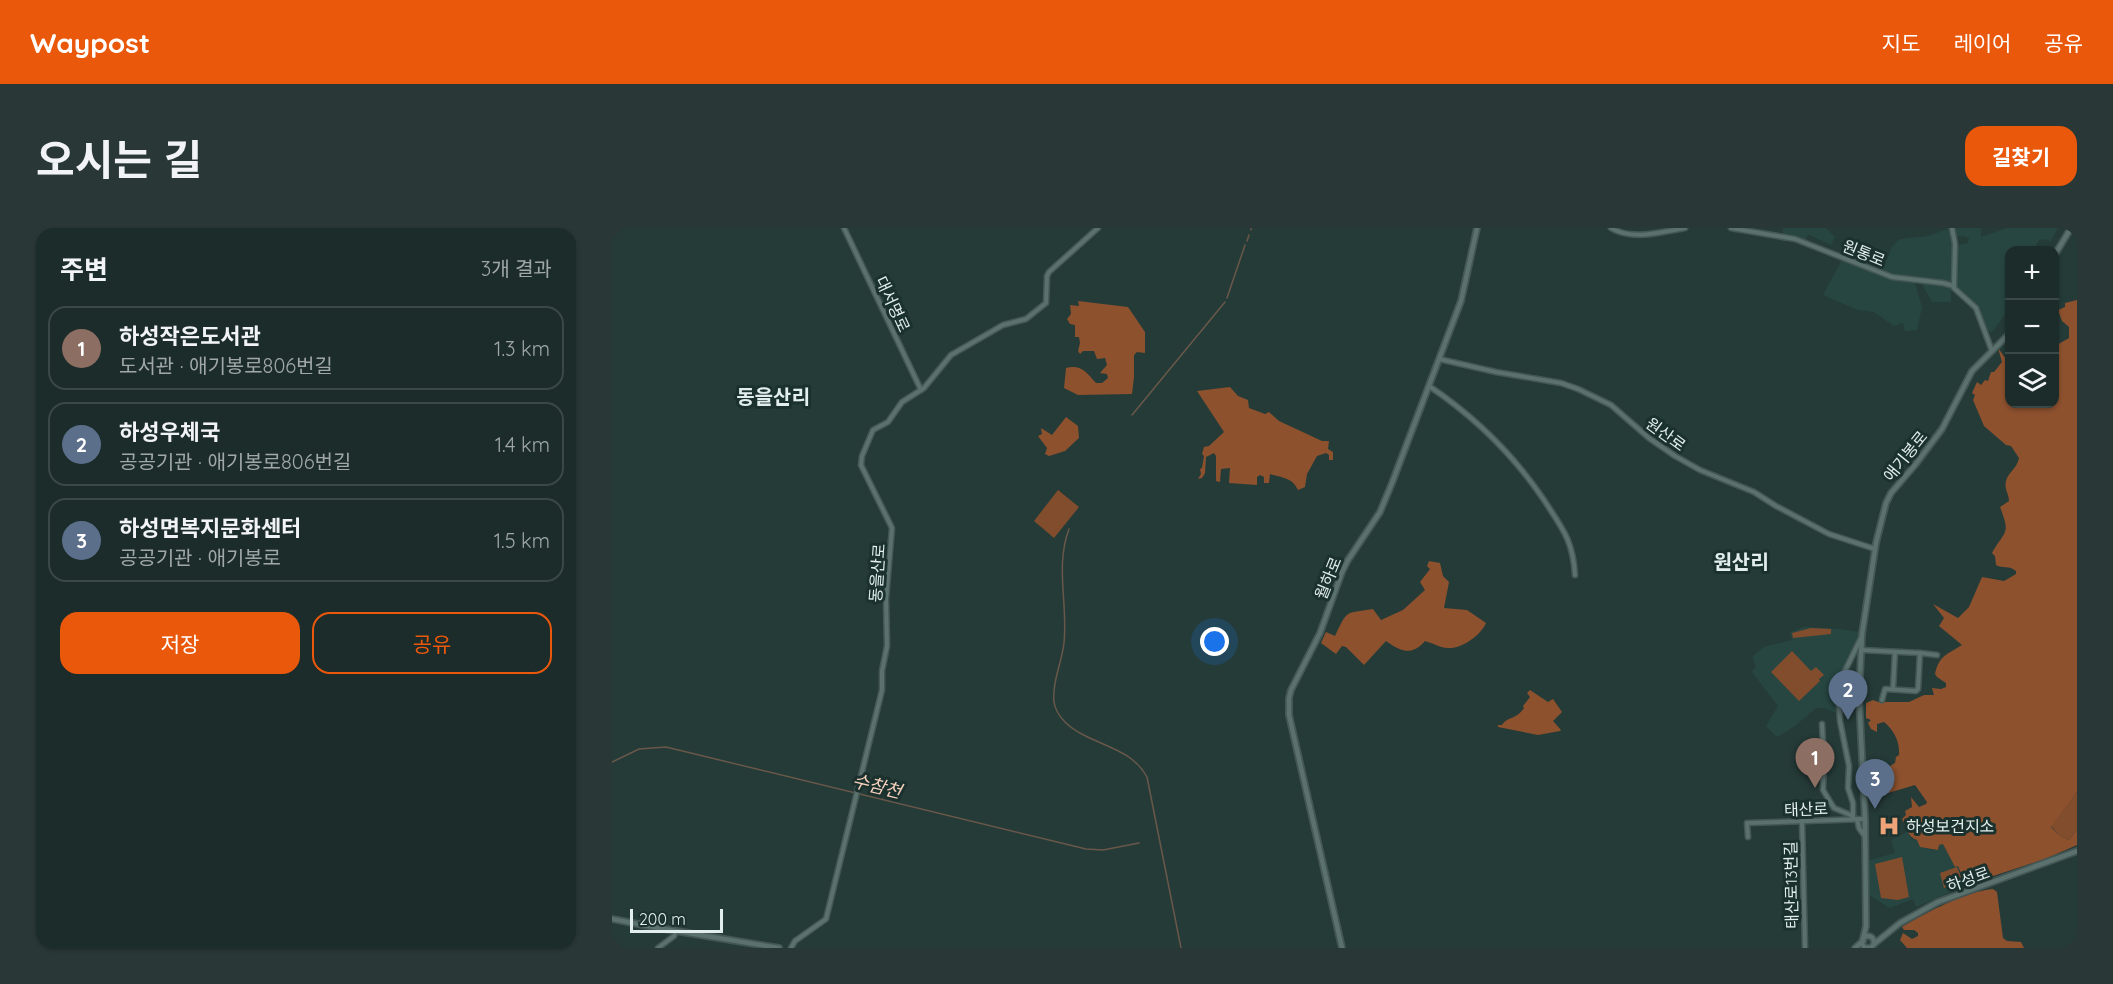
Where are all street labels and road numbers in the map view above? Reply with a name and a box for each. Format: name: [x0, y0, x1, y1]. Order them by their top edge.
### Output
street label: 원통로: [1840, 235, 1888, 271]
street label: 대서명로: [871, 273, 915, 335]
street label: 원산로: [1642, 413, 1690, 455]
street label: 애기봉로: [1879, 427, 1931, 485]
street label: 동을산로: [865, 543, 889, 603]
street label: 월하로: [1310, 554, 1346, 602]
street label: 태산로: [1784, 798, 1829, 820]
street label: 태산로13번길: [1780, 841, 1802, 929]
street label: 하성로: [1944, 862, 1992, 896]

